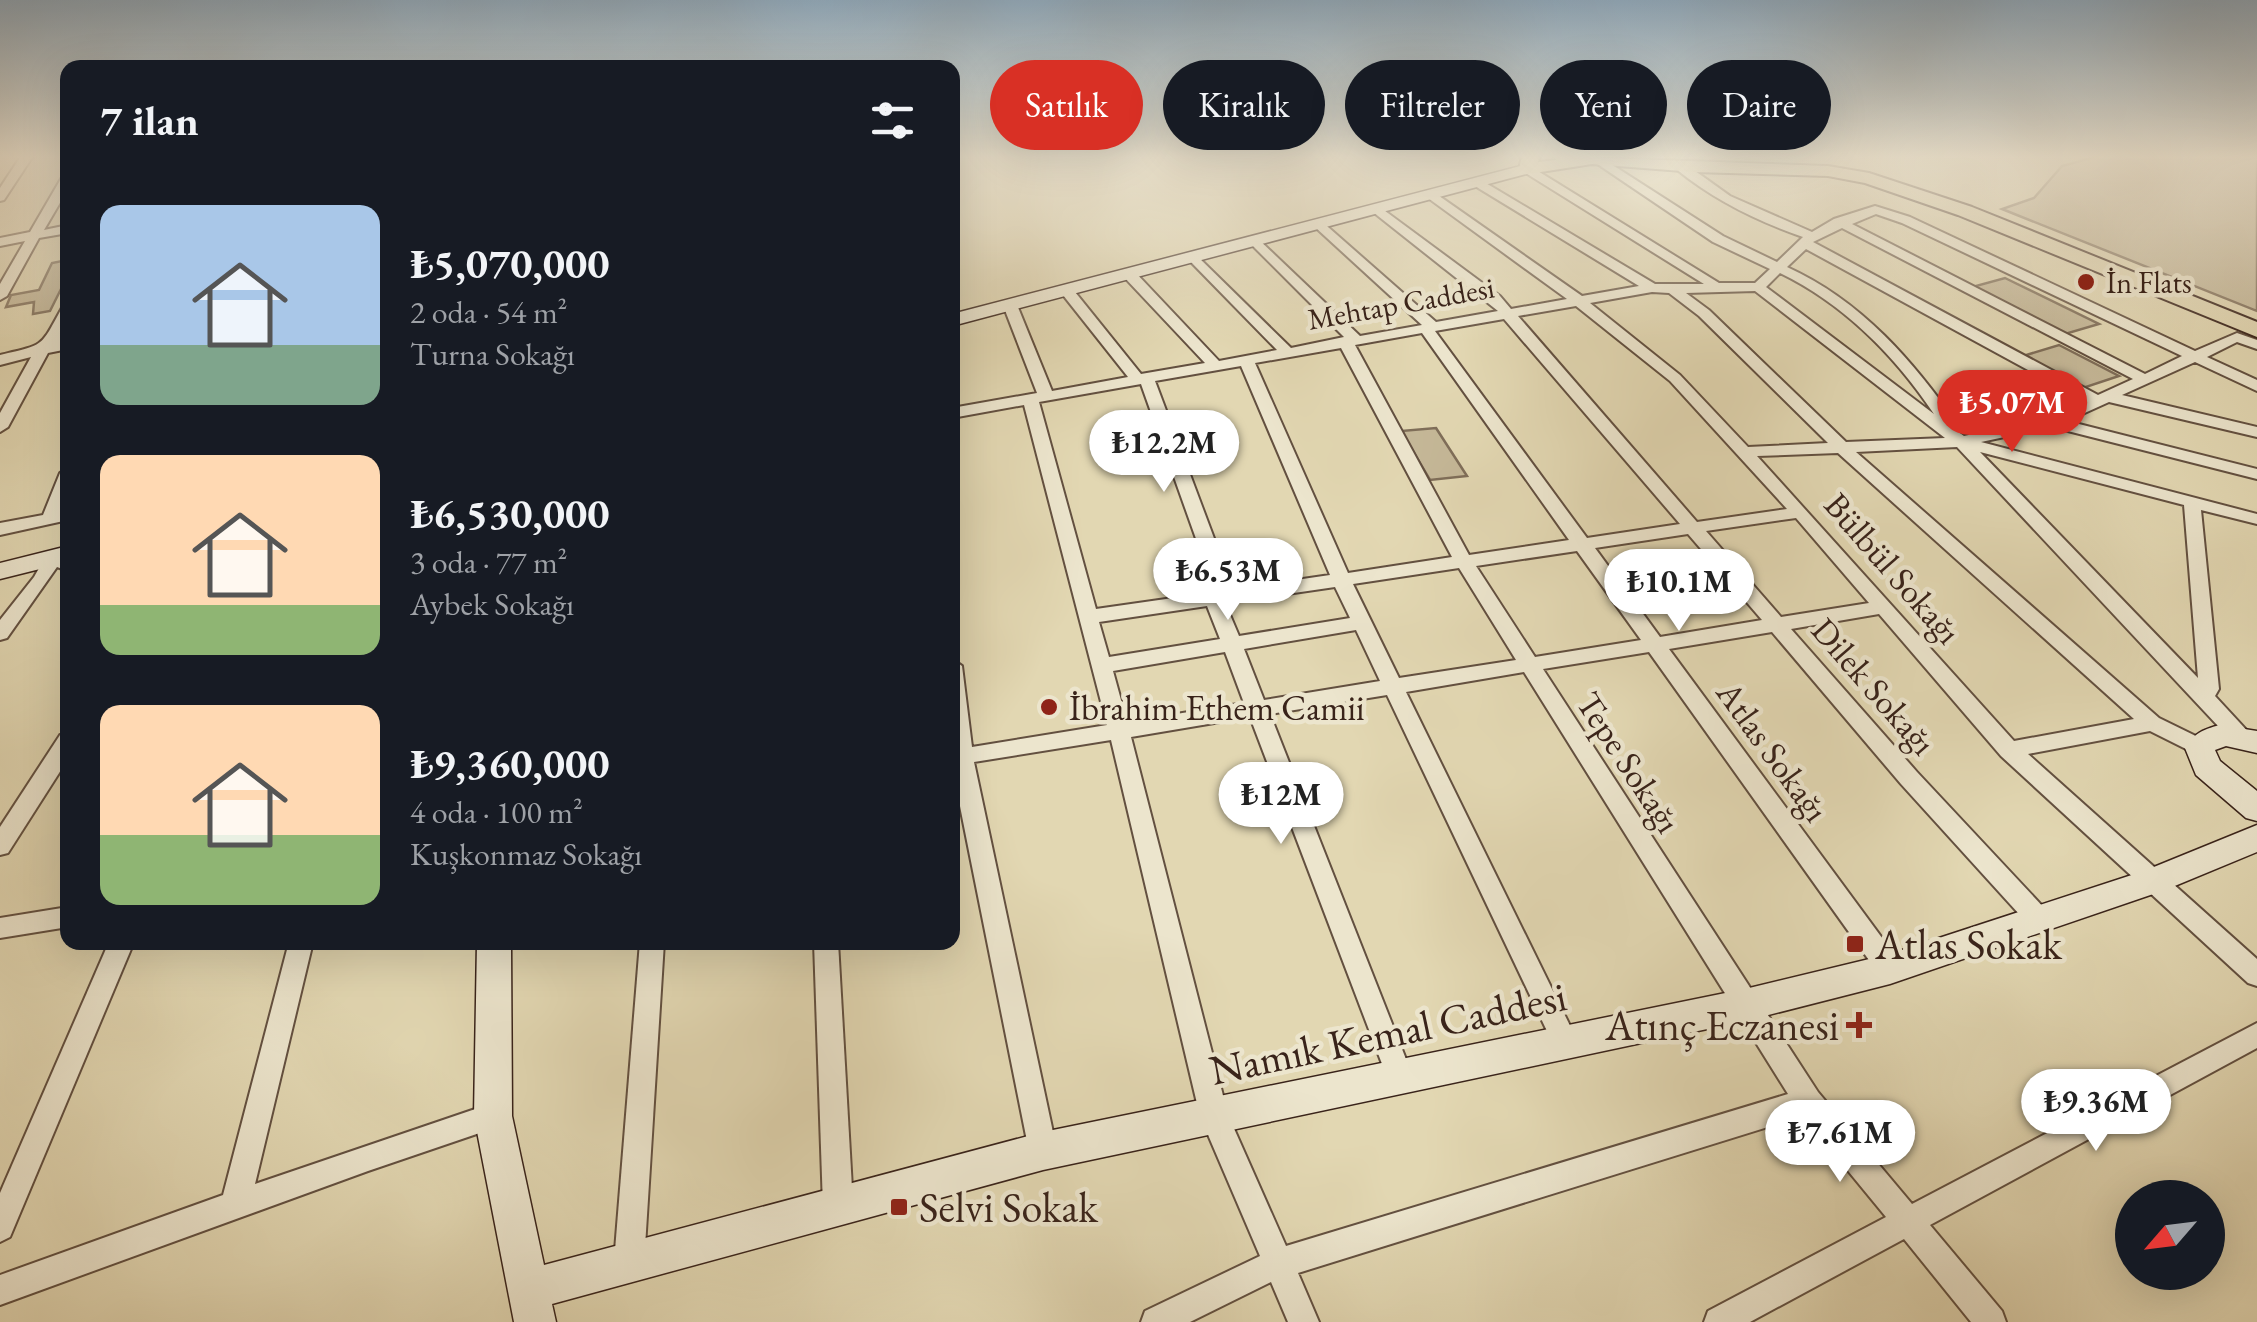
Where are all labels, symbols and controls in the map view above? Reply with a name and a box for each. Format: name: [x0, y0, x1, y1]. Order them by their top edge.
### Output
chip: Satılık: [990, 60, 1143, 150]
chip: Kiralık: [1163, 60, 1325, 150]
chip: Filtreler: [1345, 60, 1520, 150]
chip: Yeni: [1540, 60, 1667, 150]
chip: Daire: [1687, 60, 1831, 150]
text: 7 ilan: [100, 93, 199, 148]
icon: filters: [865, 93, 920, 148]
text: ₺5,070,000: [410, 236, 609, 291]
icon: home: [180, 245, 300, 365]
place label: İn Flats: [2106, 263, 2192, 302]
street label: Mehtap Caddesi: [1305, 267, 1497, 339]
marker: İn Flats: [2075, 271, 2097, 293]
text: 2 oda · 54 m²: [410, 291, 567, 333]
text: Turna Sokağı: [410, 333, 575, 375]
pin: ₺5.07M: [1931, 370, 2093, 455]
text: ₺5.07M: [1959, 381, 2065, 423]
pin: ₺12.2M: [1083, 410, 1245, 495]
text: ₺12.2M: [1111, 421, 1217, 463]
street label: Bülbül Sokağı: [1815, 483, 1971, 653]
text: ₺6,530,000: [410, 486, 609, 541]
icon: home: [180, 495, 300, 615]
pin: ₺6.53M: [1147, 538, 1309, 623]
text: 3 oda · 77 m²: [410, 541, 567, 583]
text: ₺6.53M: [1175, 549, 1281, 591]
pin: ₺10.1M: [1598, 549, 1760, 634]
text: ₺10.1M: [1626, 560, 1732, 602]
text: Aybek Sokağı: [410, 583, 574, 625]
street label: Dilek Sokağı: [1802, 608, 1946, 764]
street label: Atlas Sokağı: [1706, 671, 1839, 830]
street label: Tepe Sokağı: [1567, 683, 1691, 841]
place label: İbrahim Ethem Camii: [1069, 685, 1365, 730]
marker: İbrahim Ethem Camii: [1038, 696, 1060, 718]
text: ₺9,360,000: [410, 736, 609, 791]
icon: home: [180, 745, 300, 865]
pin: ₺12M: [1222, 762, 1340, 847]
text: ₺12M: [1241, 773, 1321, 815]
text: 4 oda · 100 m²: [410, 791, 583, 833]
text: Kuşkonmaz Sokağı: [410, 833, 642, 875]
place label: Atlas Sokak: [1874, 917, 2063, 972]
marker: Atlas Sokak: [1844, 933, 1866, 955]
street label: Namık Kemal Caddesi: [1205, 968, 1571, 1098]
place label: Atınç Eczanesi: [1604, 998, 1839, 1053]
marker: Atınç Eczanesi: [1848, 1014, 1870, 1036]
pin: ₺9.36M: [2015, 1069, 2177, 1154]
text: ₺9.36M: [2043, 1080, 2149, 1122]
pin: ₺7.61M: [1759, 1100, 1921, 1185]
text: ₺7.61M: [1787, 1111, 1893, 1153]
place label: Selvi Sokak: [919, 1180, 1099, 1235]
north arrow: [2115, 1180, 2225, 1290]
map controls: [2115, 1180, 2225, 1290]
marker: Selvi Sokak: [888, 1196, 910, 1218]

